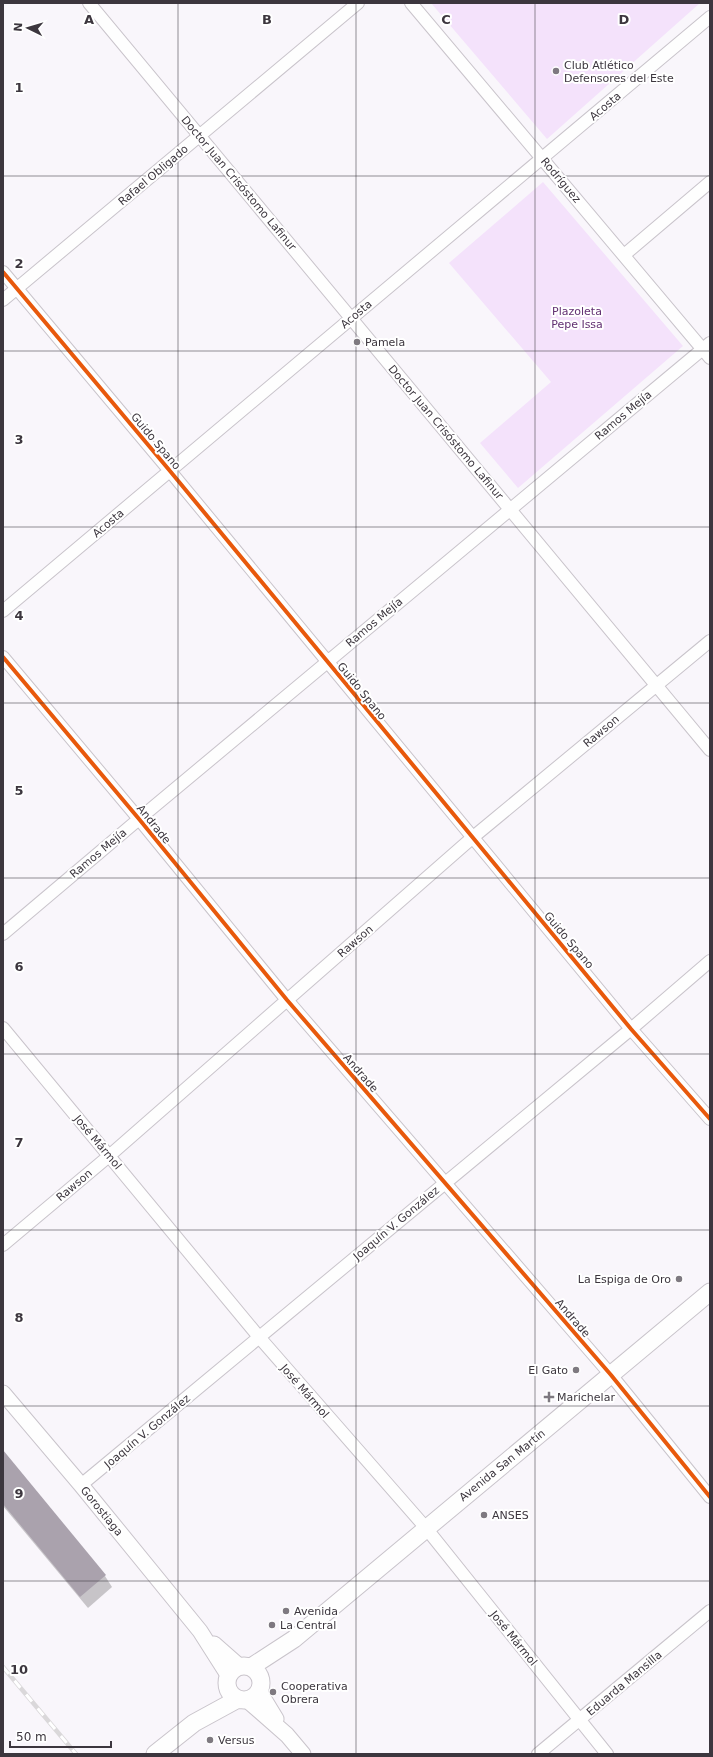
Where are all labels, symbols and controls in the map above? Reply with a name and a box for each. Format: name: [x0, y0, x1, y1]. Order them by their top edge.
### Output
north arrow: [8, 8, 48, 48]
text: A: [84, 12, 94, 27]
text: B: [262, 12, 272, 27]
text: C: [441, 12, 451, 27]
text: D: [619, 12, 630, 27]
text: N: [12, 22, 25, 32]
place label: Club Atlético Defensores del Este: [564, 59, 674, 85]
marker: Club Atlético Defensores del Este: [551, 66, 561, 76]
text: 1: [14, 80, 24, 95]
street label: Acosta: [587, 90, 624, 123]
street label: Doctor Juan Crisóstomo Lafinur: [179, 113, 299, 254]
street label: Rafael Obligado: [116, 142, 191, 208]
street label: Rodríguez: [538, 155, 583, 206]
text: 2: [14, 256, 24, 271]
street label: Acosta: [338, 298, 375, 331]
park label: Plazoleta Pepe Issa: [551, 305, 603, 331]
place label: Pamela: [365, 336, 405, 349]
marker: Pamela: [352, 337, 362, 347]
street label: Doctor Juan Crisóstomo Lafinur: [386, 362, 506, 503]
street label: Ramos Mejía: [592, 388, 654, 443]
street label: Guido Spano: [128, 410, 183, 473]
text: 3: [14, 432, 24, 447]
street label: Acosta: [90, 507, 127, 540]
street label: Ramos Mejía: [343, 595, 405, 650]
text: 4: [14, 608, 24, 623]
street label: Guido Spano: [334, 660, 389, 723]
street label: Rawson: [581, 713, 622, 750]
text: 5: [14, 783, 24, 798]
street label: Andrade: [134, 802, 173, 847]
street label: Ramos Mejía: [67, 826, 129, 881]
street label: Guido Spano: [541, 909, 596, 972]
street label: Rawson: [335, 922, 376, 960]
text: 6: [14, 959, 24, 974]
street label: Andrade: [340, 1052, 381, 1095]
street label: José Mármol: [70, 1112, 124, 1172]
text: 7: [14, 1135, 24, 1150]
street label: Rawson: [54, 1167, 95, 1204]
street label: Joaquín V. González: [350, 1184, 442, 1264]
place label: La Espiga de Oro: [578, 1273, 671, 1286]
marker: La Espiga de Oro: [674, 1274, 684, 1284]
street label: Andrade: [552, 1297, 593, 1340]
text: 8: [14, 1310, 24, 1325]
street label: José Mármol: [277, 1361, 332, 1421]
place label: El Gato: [528, 1364, 568, 1377]
marker: El Gato: [571, 1365, 581, 1375]
place label: Marichelar: [557, 1391, 615, 1404]
street label: Joaquín V. González: [101, 1392, 193, 1472]
marker: Marichelar: [544, 1392, 554, 1402]
street label: Avenida San Martín: [457, 1427, 548, 1504]
street label: Gorostiaga: [78, 1484, 125, 1539]
text: 9: [14, 1486, 24, 1501]
place label: ANSES: [492, 1509, 529, 1522]
marker: ANSES: [479, 1510, 489, 1520]
place label: Avenida: [294, 1605, 338, 1618]
marker: Avenida: [281, 1606, 291, 1616]
street label: José Mármol: [487, 1607, 540, 1668]
place label: La Central: [280, 1619, 336, 1632]
marker: La Central: [267, 1620, 277, 1630]
street label: Eduarda Mansilla: [584, 1648, 665, 1719]
text: 10: [10, 1662, 28, 1677]
place label: Cooperativa Obrera: [281, 1680, 348, 1706]
marker: Cooperativa Obrera: [268, 1687, 278, 1697]
scale bar: [10, 1723, 111, 1749]
text: 50 m: [16, 1730, 47, 1744]
place label: Versus: [218, 1734, 255, 1747]
marker: Versus: [205, 1735, 215, 1745]

